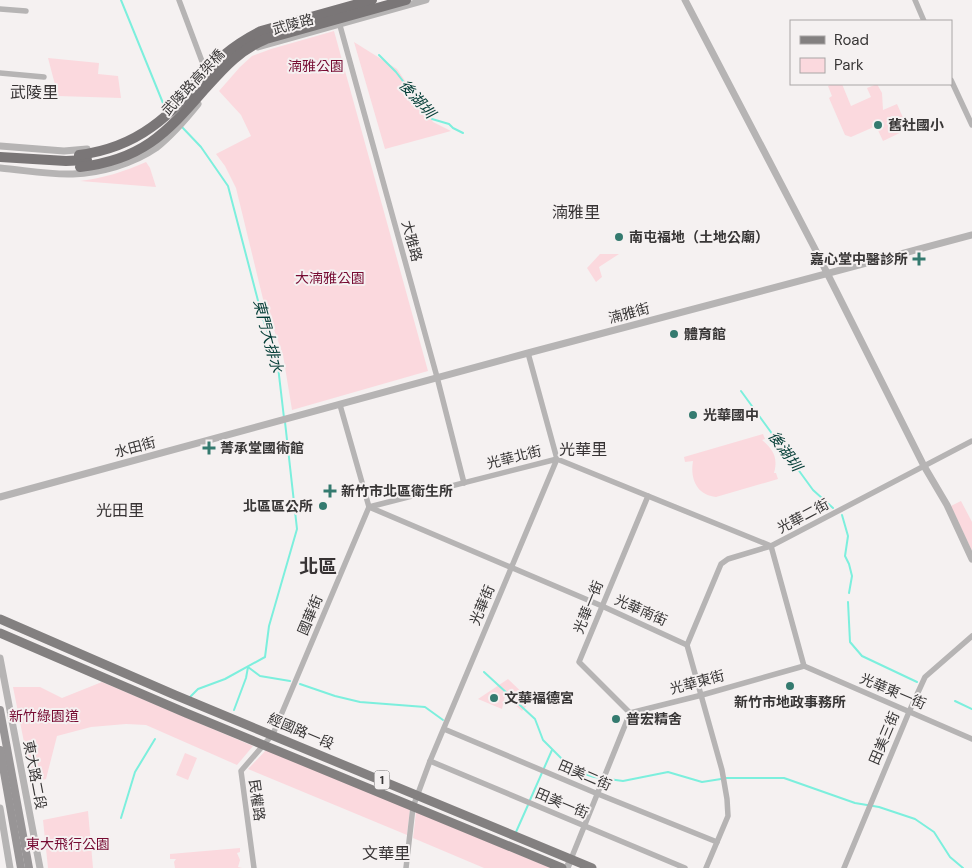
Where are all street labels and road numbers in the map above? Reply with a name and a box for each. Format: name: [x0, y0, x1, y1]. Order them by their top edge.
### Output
street label: 武陵路: [270, 10, 316, 38]
street label: 武陵路高架橋: [158, 45, 228, 119]
street label: 大雅路: [398, 218, 426, 264]
street label: 湳雅街: [606, 299, 652, 327]
street label: 水田街: [112, 433, 158, 461]
street label: 光華北街: [485, 441, 543, 473]
street label: 光華二街: [774, 495, 832, 537]
street label: 光華一街: [569, 578, 607, 636]
street label: 光華街: [466, 582, 498, 628]
street label: 光華南街: [612, 590, 670, 630]
street label: 國華街: [294, 592, 326, 638]
street label: 光華東街: [668, 666, 726, 698]
street label: 光華東一街: [857, 669, 929, 713]
street label: 經國路一段: [265, 709, 337, 753]
street label: 田美三街: [865, 709, 903, 767]
street label: 東大路二段: [19, 739, 51, 811]
street label: 田美二街: [556, 756, 614, 794]
road number: 1: [374, 770, 390, 790]
street label: 民權路: [245, 778, 269, 822]
street label: 田美一街: [533, 784, 591, 822]

